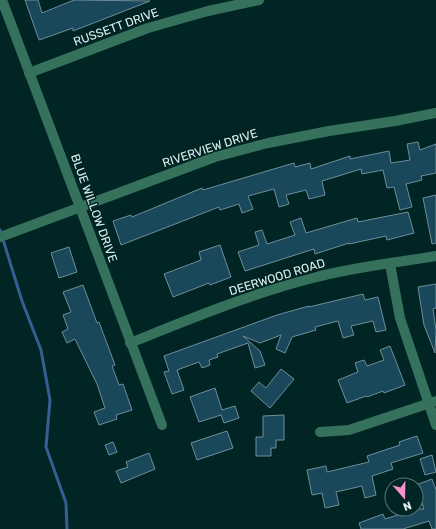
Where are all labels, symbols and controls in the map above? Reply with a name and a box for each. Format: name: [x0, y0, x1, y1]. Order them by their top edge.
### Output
street label: RUSSETT DRIVE: [72, 5, 160, 49]
street label: RIVERVIEW DRIVE: [161, 126, 259, 170]
street label: BLUE WILLOW DRIVE: [68, 152, 120, 264]
street label: DEERWOOD ROAD: [227, 256, 327, 298]
north arrow: [384, 477, 424, 517]
text: N: [401, 498, 413, 513]

